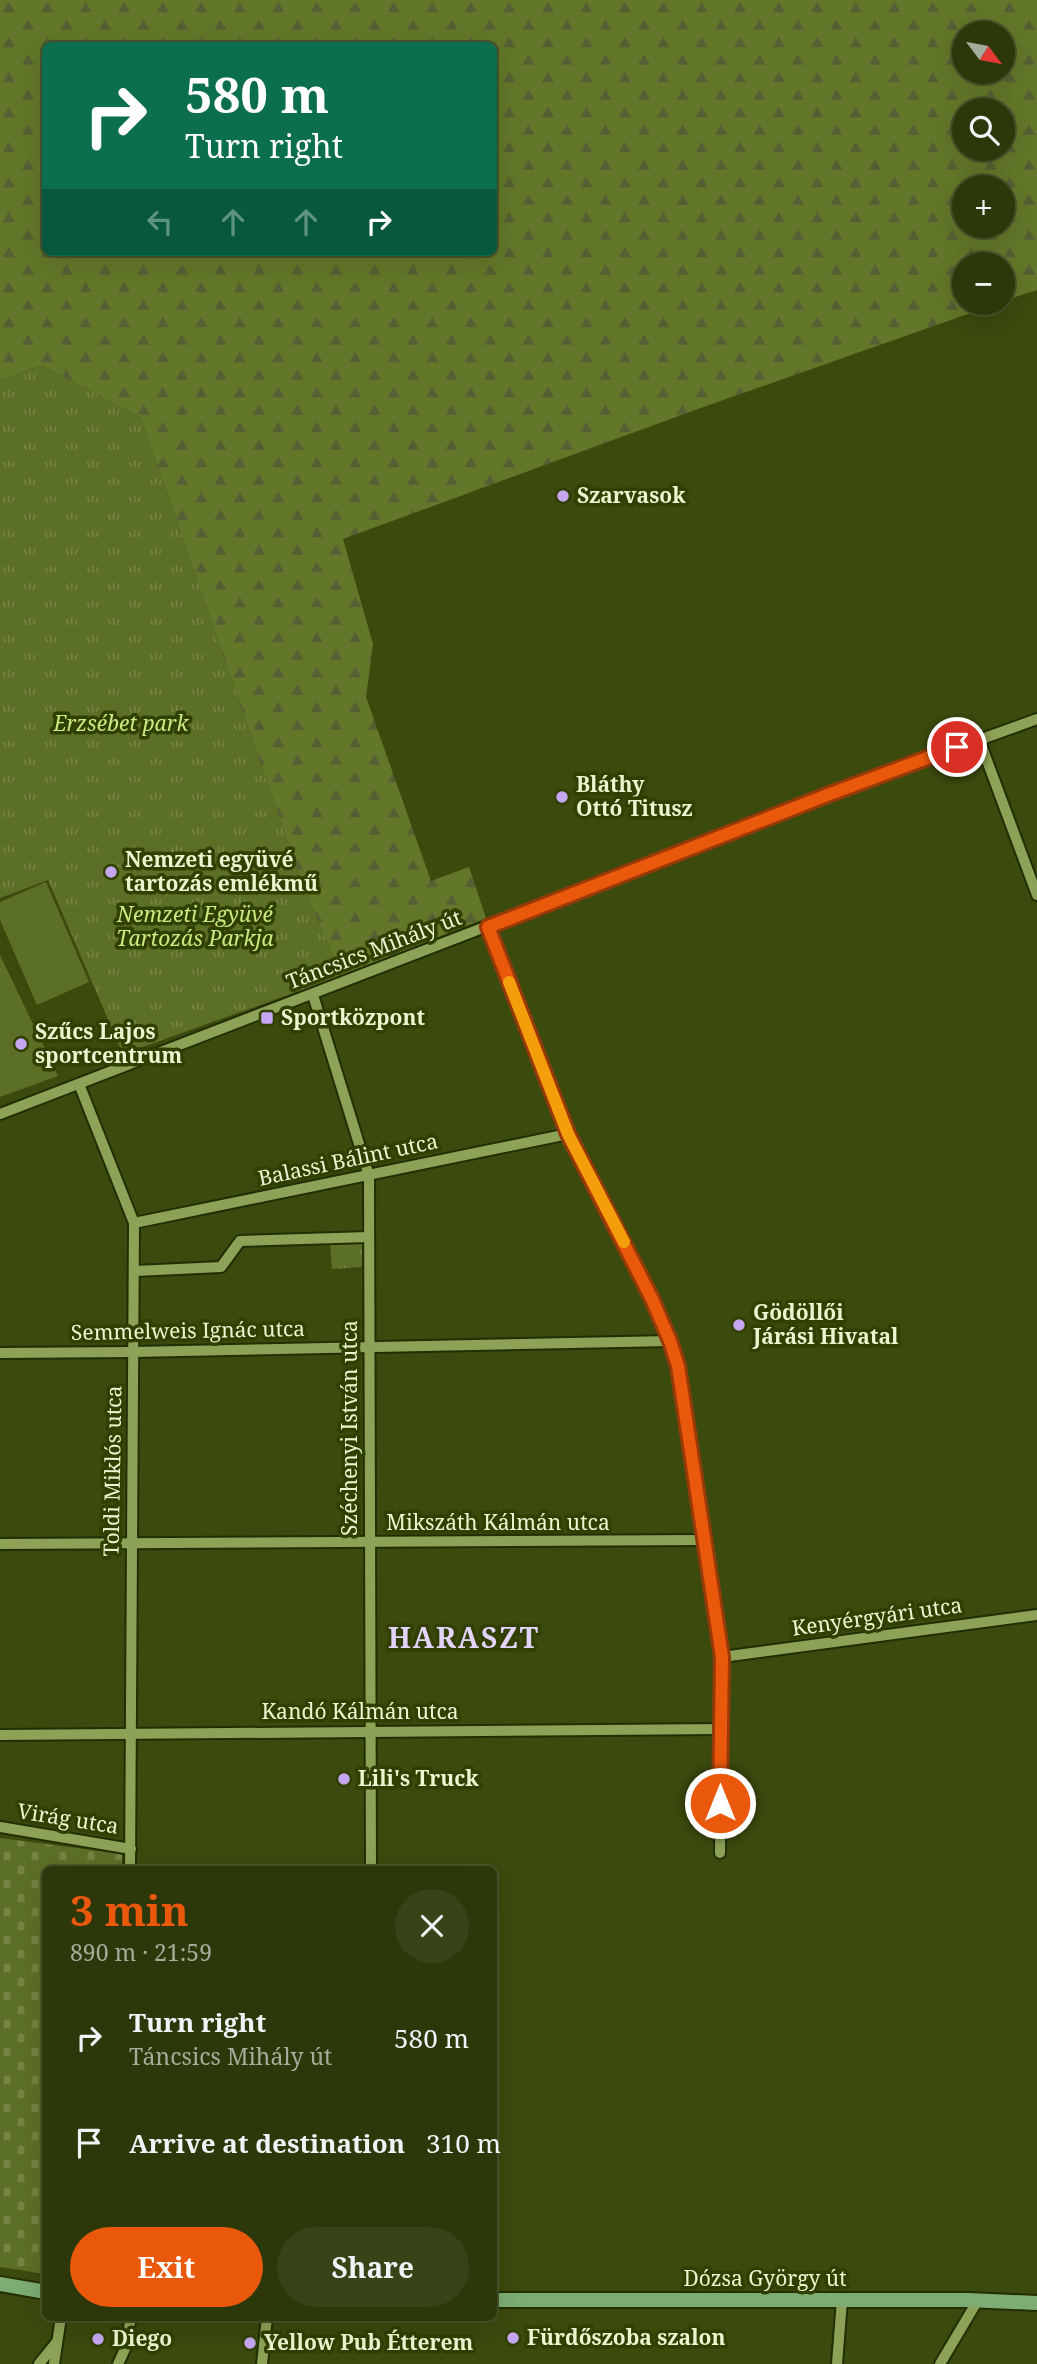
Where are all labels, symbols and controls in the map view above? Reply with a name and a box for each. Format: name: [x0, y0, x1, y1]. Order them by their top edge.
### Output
north arrow: [952, 21, 1015, 84]
map controls: [952, 21, 1015, 315]
text: 580 m: [185, 61, 329, 127]
icon: right: [70, 70, 161, 161]
button: search: [952, 98, 1015, 161]
text: Turn right: [185, 124, 343, 167]
button: +: [952, 175, 1015, 238]
icon: left: [141, 203, 179, 241]
icon: ahead: [214, 203, 252, 241]
icon: ahead: [287, 203, 325, 241]
icon: right: [360, 203, 398, 241]
button: −: [952, 252, 1015, 315]
place label: Szarvasok: [577, 481, 686, 509]
marker: Szarvasok: [555, 488, 571, 504]
park label: Erzsébet park: [52, 709, 190, 737]
pin: [927, 717, 987, 777]
icon: arrive: [938, 728, 976, 766]
place label: Bláthy Ottó Titusz: [576, 770, 693, 822]
marker: Bláthy Ottó Titusz: [554, 789, 570, 805]
place label: Nemzeti együvé tartozás emlékmű: [125, 845, 318, 897]
marker: Nemzeti együvé tartozás emlékmű: [103, 864, 119, 880]
park label: Nemzeti Együvé Tartozás Parkja: [116, 900, 275, 952]
street label: Táncsics Mihály út: [282, 903, 465, 995]
place label: Sportközpont: [281, 1003, 425, 1031]
marker: Sportközpont: [259, 1010, 275, 1026]
place label: Szűcs Lajos sportcentrum: [35, 1017, 183, 1069]
marker: Szűcs Lajos sportcentrum: [13, 1036, 29, 1052]
street label: Balassi Bálint utca: [255, 1126, 440, 1192]
place label: Gödöllői Járási Hivatal: [752, 1298, 899, 1350]
street label: Semmelweis Ignác utca: [71, 1314, 305, 1346]
marker: Gödöllői Járási Hivatal: [731, 1317, 747, 1333]
street label: Széchenyi István utca: [335, 1320, 363, 1536]
street label: Toldi Miklós utca: [97, 1385, 127, 1557]
street label: Mikszáth Kálmán utca: [386, 1508, 610, 1536]
street label: Kenyérgyári utca: [790, 1590, 964, 1642]
district label: HARASZT: [388, 1618, 540, 1656]
street label: Kandó Kálmán utca: [261, 1697, 459, 1725]
place label: Lili's Truck: [358, 1764, 479, 1792]
position arrow: [683, 1766, 757, 1840]
marker: Lili's Truck: [336, 1771, 352, 1787]
street label: Virág utca: [16, 1796, 121, 1840]
text: 3 min: [70, 1881, 189, 1938]
button: close: [395, 1889, 469, 1963]
text: 890 m · 21:59: [70, 1936, 212, 1968]
text: Turn right: [129, 2004, 266, 2040]
icon: right: [70, 2019, 108, 2057]
text: 580 m: [394, 2020, 469, 2056]
text: Táncsics Mihály út: [129, 2040, 332, 2072]
icon: arrive: [70, 2124, 108, 2162]
text: Arrive at destination: [129, 2125, 405, 2161]
text: 310 m: [426, 2125, 501, 2161]
button: Exit: [70, 2227, 263, 2307]
button: Share: [277, 2227, 469, 2307]
street label: Dózsa György út: [683, 2264, 847, 2292]
place label: Fürdőszoba szalon: [527, 2323, 725, 2351]
place label: Diego: [112, 2324, 172, 2352]
place label: Yellow Pub Étterem: [264, 2328, 473, 2356]
marker: Fürdőszoba szalon: [505, 2330, 521, 2346]
marker: Diego: [90, 2331, 106, 2347]
marker: Yellow Pub Étterem: [242, 2335, 258, 2351]

